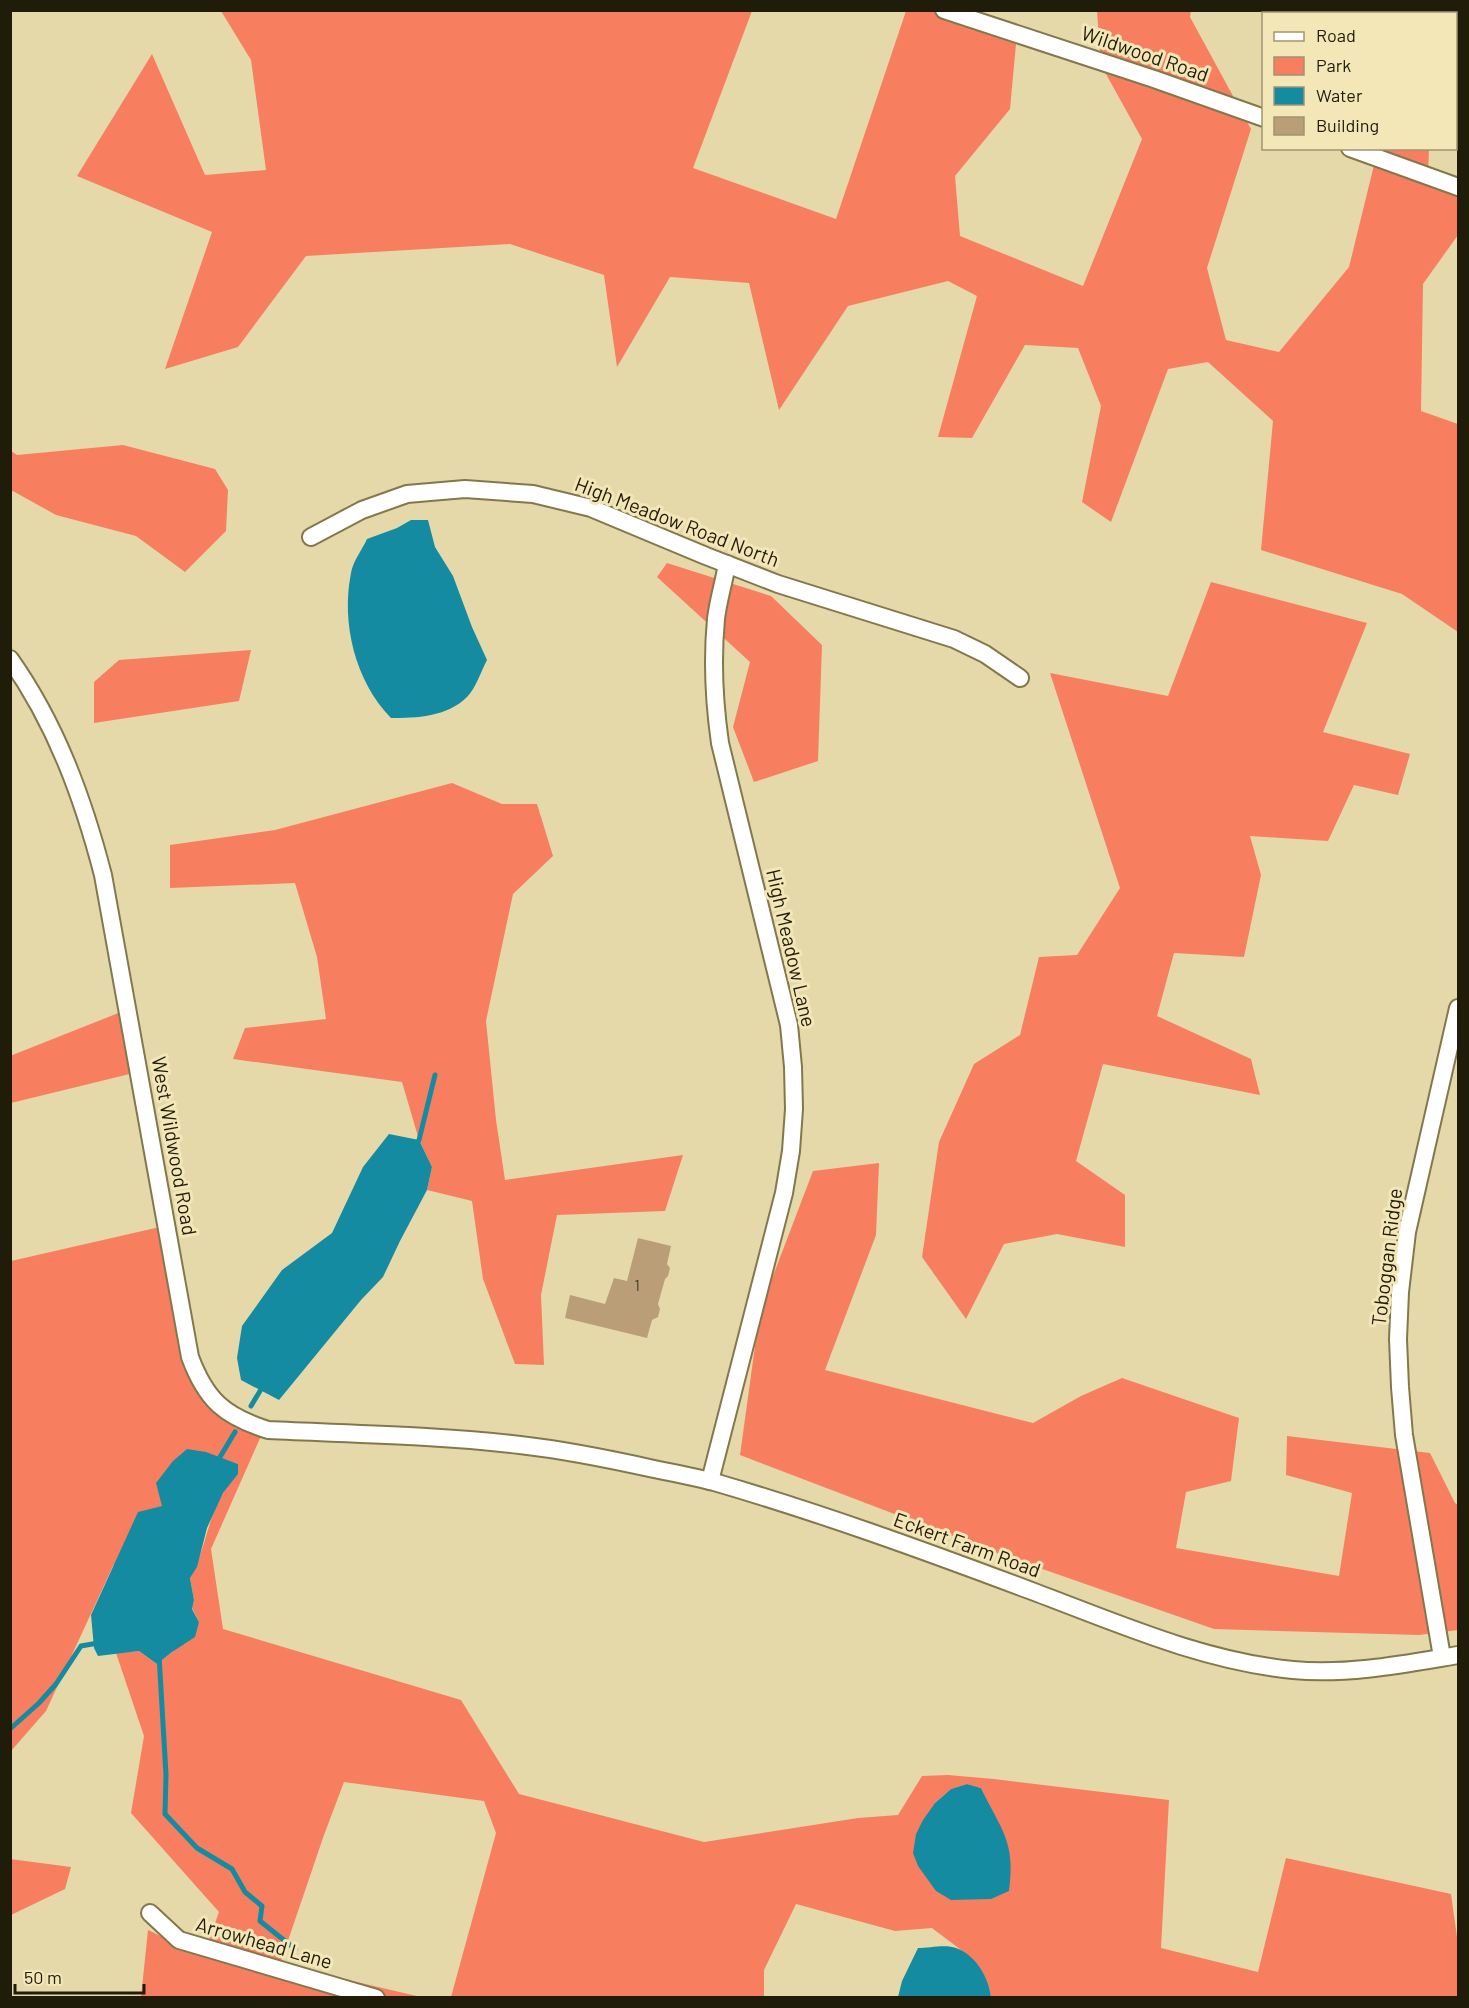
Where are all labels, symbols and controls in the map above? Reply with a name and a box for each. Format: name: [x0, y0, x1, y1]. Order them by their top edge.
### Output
legend: [1262, 12, 1457, 150]
street label: Wildwood Road: [1078, 20, 1212, 86]
text: Road: [1316, 24, 1356, 46]
text: Park: [1316, 54, 1351, 76]
text: Water: [1316, 84, 1363, 106]
text: Building: [1316, 114, 1379, 136]
street label: High Meadow Road North: [572, 471, 783, 571]
street label: High Meadow Lane: [762, 866, 822, 1029]
street label: West Wildwood Road: [147, 1055, 203, 1237]
street label: Toboggan Ridge: [1366, 1187, 1406, 1327]
house number: 1: [634, 1275, 640, 1294]
street label: Eckert Farm Road: [891, 1506, 1044, 1582]
street label: Arrowhead Lane: [193, 1911, 335, 1973]
scale bar: [15, 1957, 144, 1995]
text: 50 m: [24, 1966, 62, 1988]

